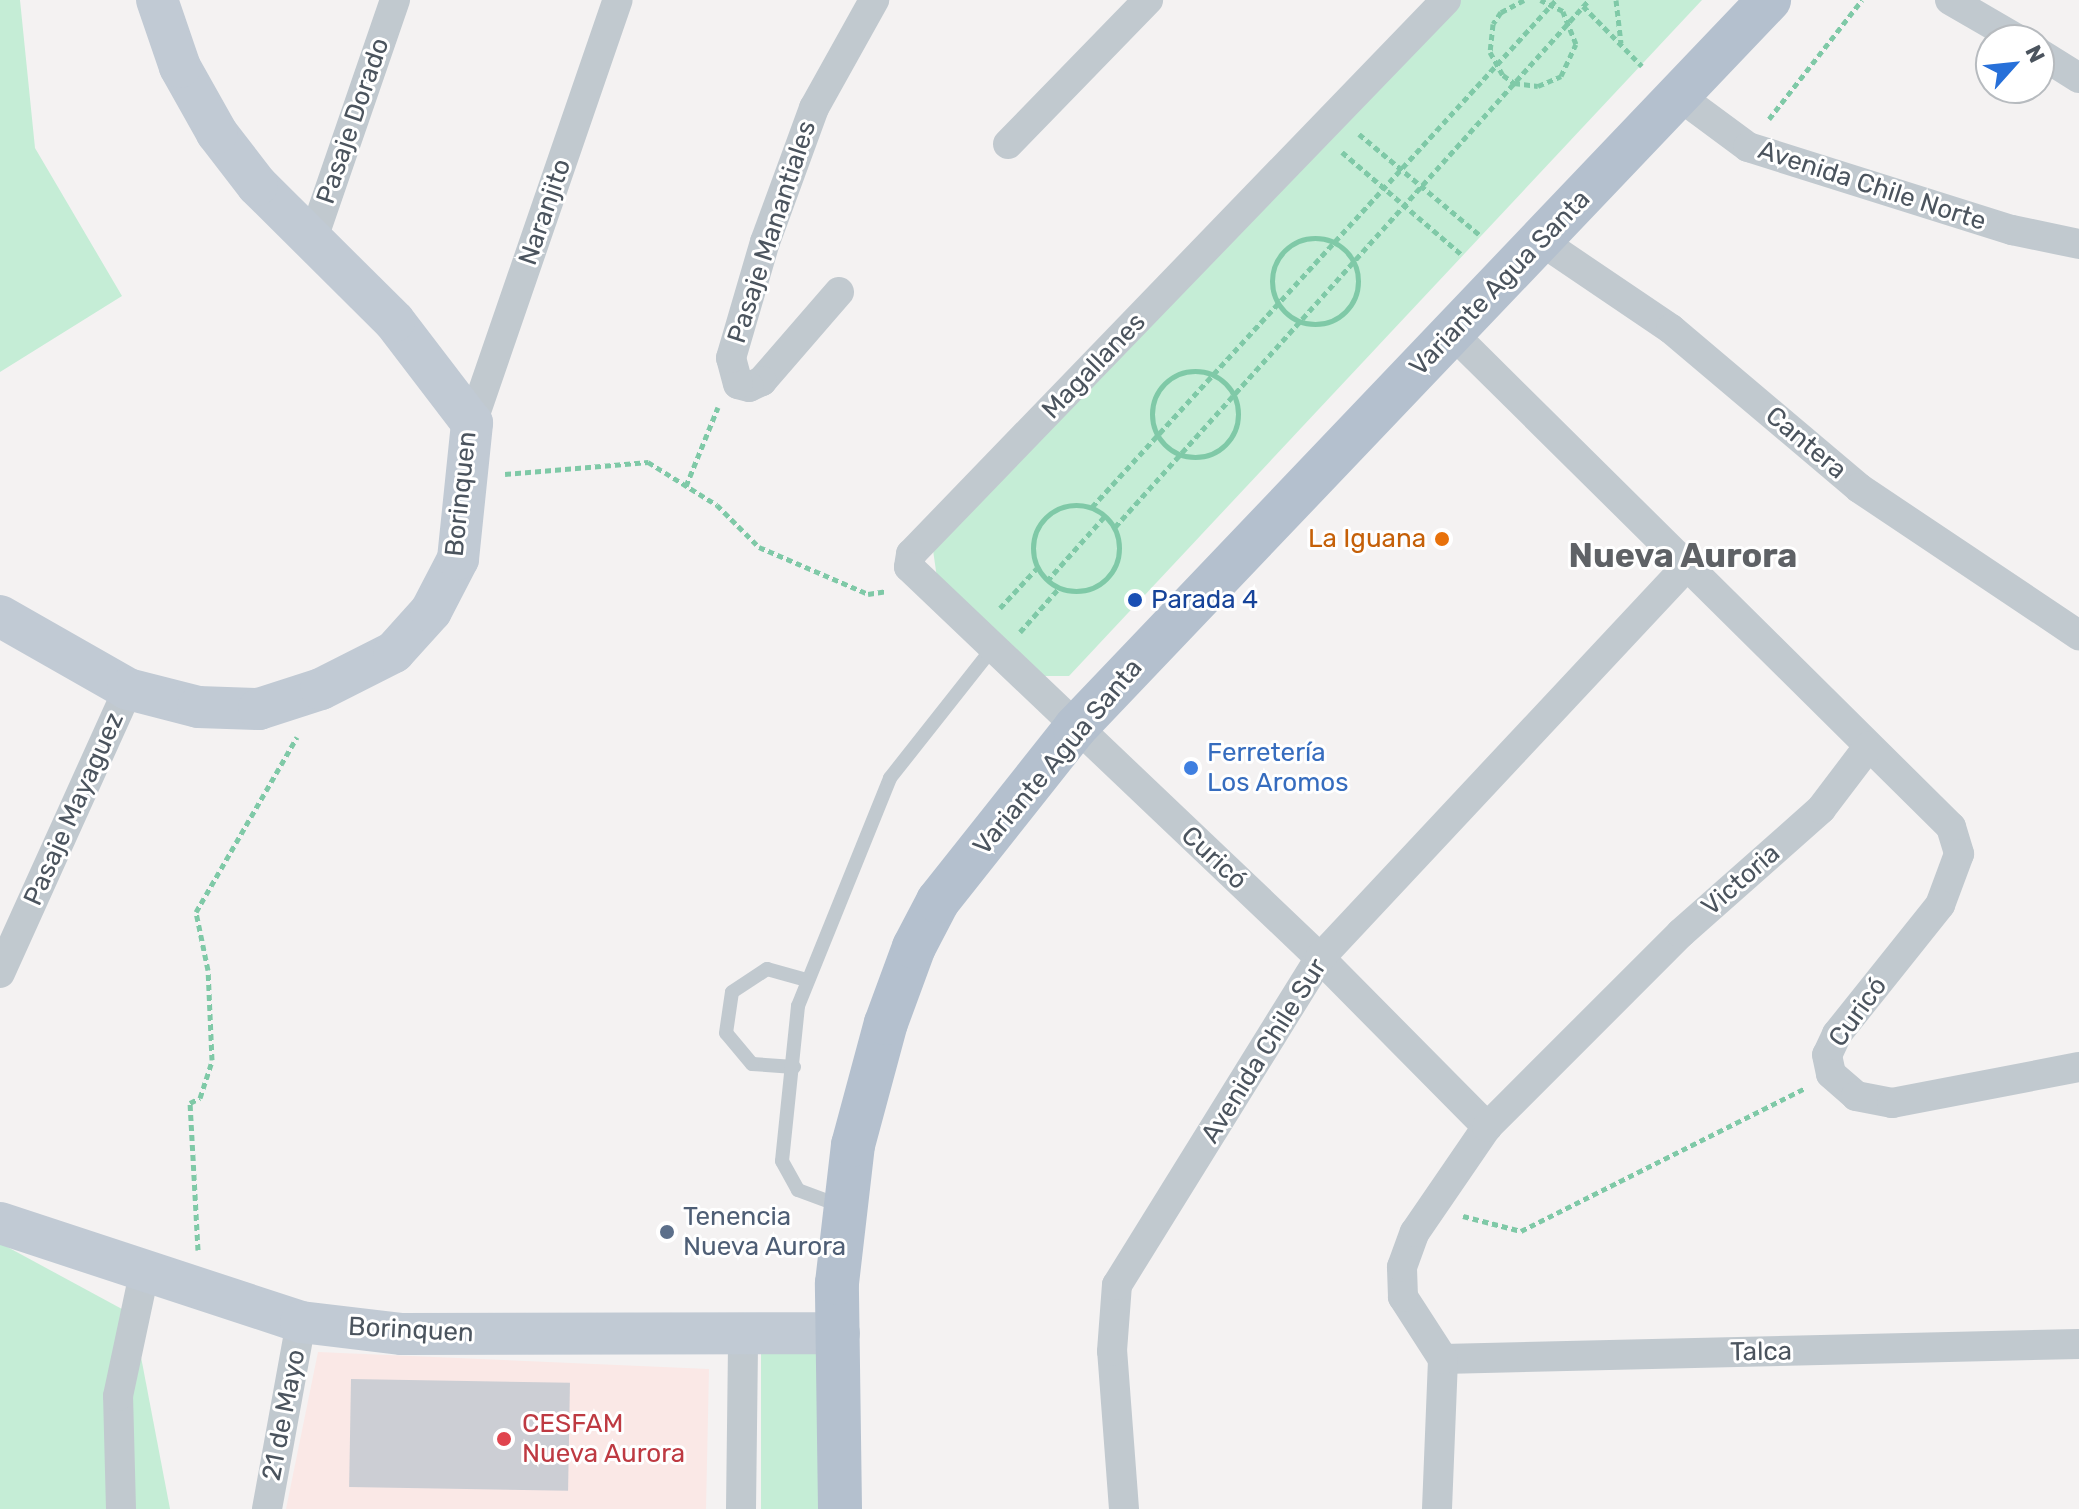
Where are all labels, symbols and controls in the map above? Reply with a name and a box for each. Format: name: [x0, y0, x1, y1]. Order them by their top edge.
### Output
north arrow: [1975, 24, 2055, 104]
street label: Pasaje Dorado: [310, 34, 396, 208]
text: N: [2019, 41, 2051, 67]
street label: Pasaje Manantiales: [721, 117, 823, 347]
street label: Avenida Chile Norte: [1754, 134, 1990, 238]
street label: Naranjito: [512, 155, 578, 269]
street label: Variante Agua Santa: [1403, 183, 1597, 383]
street label: Magallanes: [1036, 306, 1152, 426]
street label: Cantera: [1759, 400, 1853, 486]
street label: Borinquen: [439, 430, 483, 558]
place label: La Iguana: [1308, 523, 1426, 555]
marker: La Iguana: [1433, 530, 1451, 548]
district label: Nueva Aurora: [1568, 536, 1798, 576]
place label: Parada 4: [1151, 584, 1258, 616]
marker: Parada 4: [1126, 591, 1144, 609]
street label: Variante Agua Santa: [967, 652, 1149, 862]
street label: Pasaje Mayaguez: [17, 708, 131, 910]
place label: Ferretería Los Aromos: [1207, 737, 1349, 798]
marker: Ferretería Los Aromos: [1182, 759, 1200, 777]
street label: Curicó: [1175, 820, 1253, 896]
street label: Victoria: [1696, 838, 1786, 922]
street label: Avenida Chile Sur: [1195, 953, 1333, 1149]
street label: Curicó: [1822, 971, 1894, 1053]
place label: Tenencia Nueva Aurora: [683, 1201, 847, 1262]
marker: Tenencia Nueva Aurora: [658, 1223, 676, 1241]
street label: Borinquen: [347, 1311, 475, 1349]
street label: Talca: [1730, 1336, 1792, 1368]
street label: 21 de Mayo: [256, 1347, 312, 1483]
place label: CESFAM Nueva Aurora: [522, 1408, 686, 1470]
marker: CESFAM Nueva Aurora: [493, 1428, 515, 1450]

